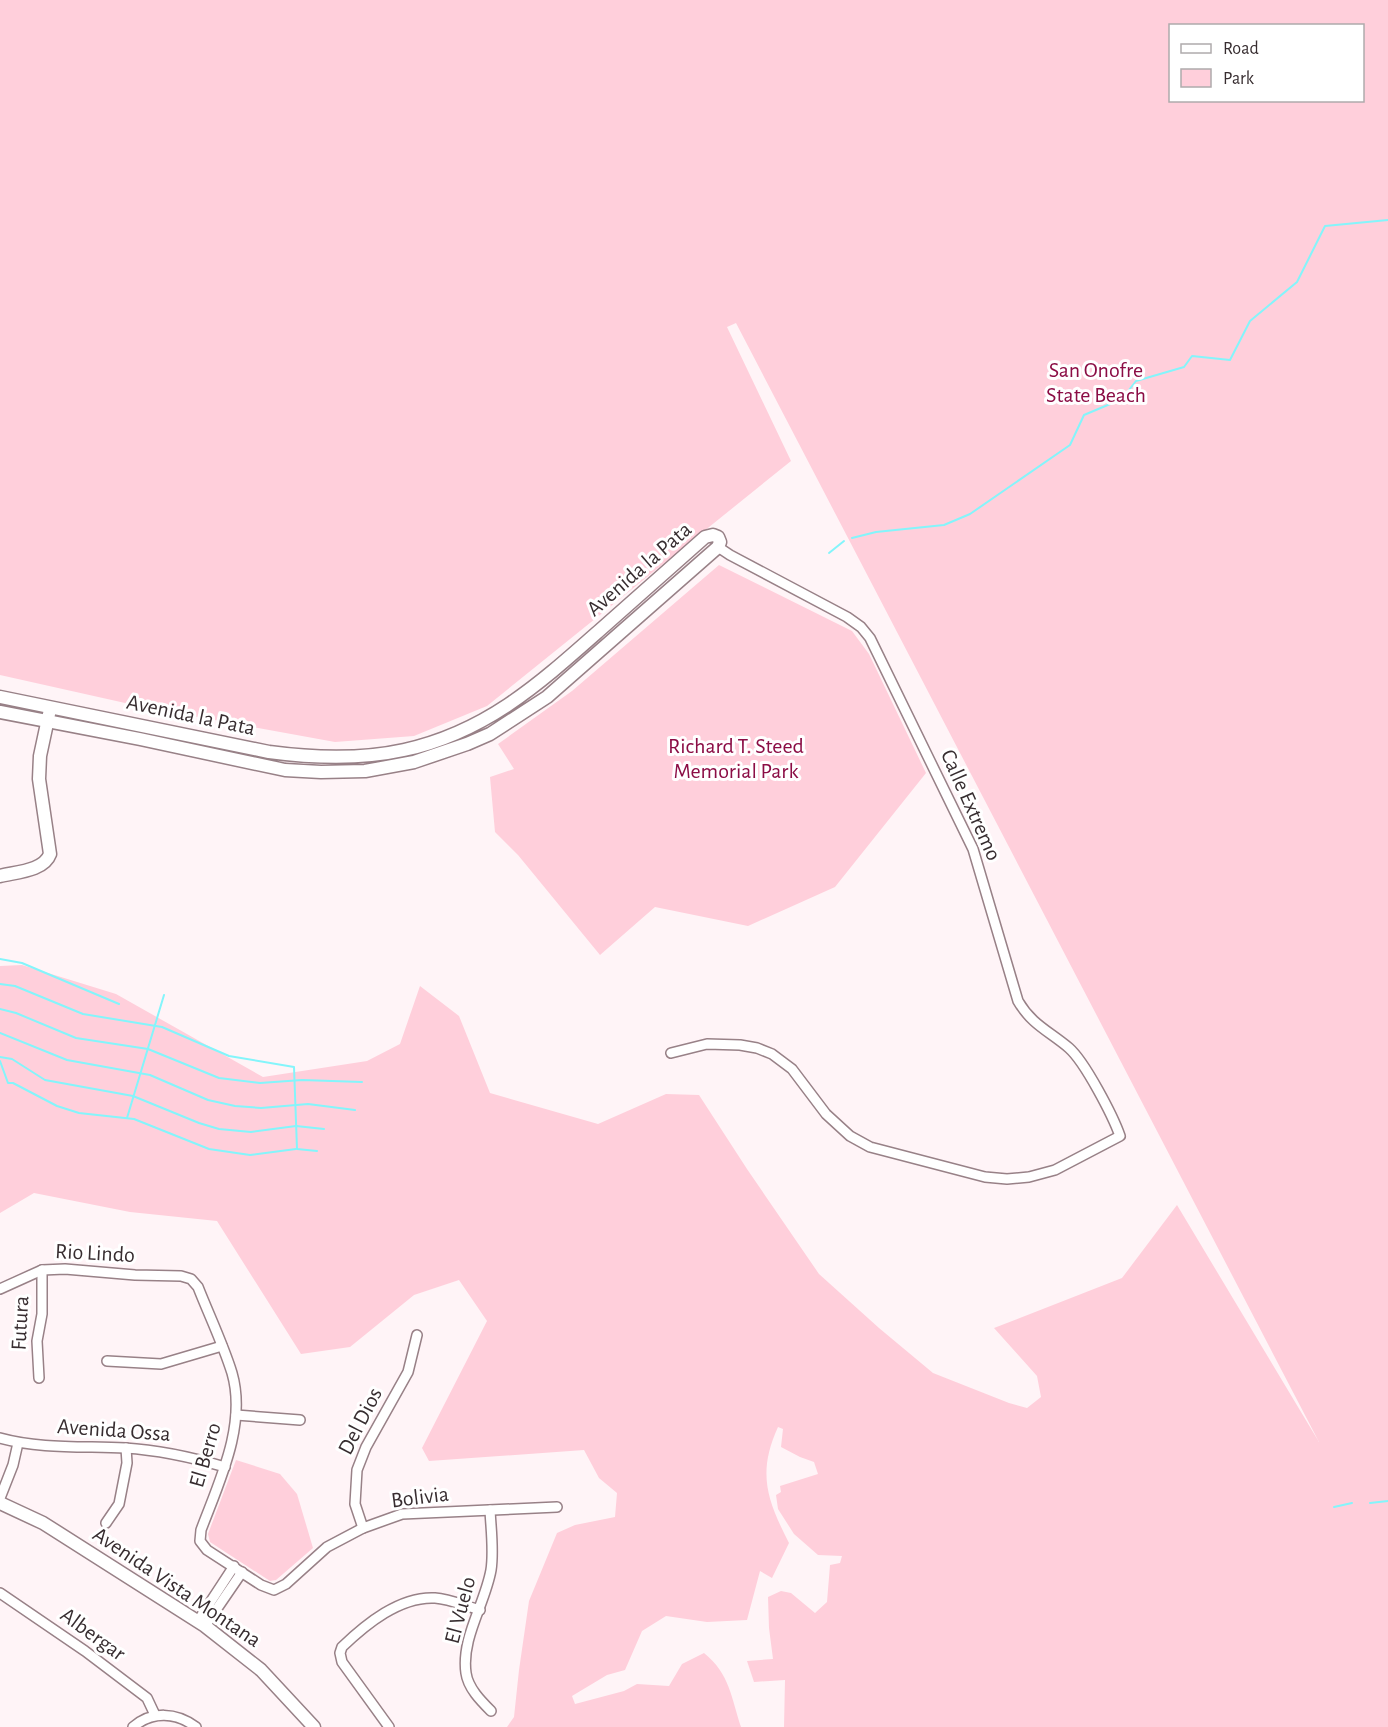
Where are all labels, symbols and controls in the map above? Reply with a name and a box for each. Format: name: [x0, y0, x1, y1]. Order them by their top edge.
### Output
legend: [1169, 24, 1364, 102]
text: Road: [1223, 40, 1259, 58]
text: Park: [1223, 70, 1255, 88]
park label: San Onofre State Beach: [1046, 359, 1146, 406]
street label: Avenida la Pata: [582, 518, 696, 620]
street label: Avenida la Pata: [125, 691, 257, 739]
park label: Richard T. Steed Memorial Park: [668, 735, 804, 782]
street label: Calle Extremo: [937, 746, 1005, 864]
street label: Rio Lindo: [54, 1240, 136, 1266]
street label: Futura: [8, 1295, 32, 1351]
street label: Del Dios: [334, 1384, 386, 1458]
street label: Avenida Ossa: [57, 1415, 171, 1445]
street label: El Berro: [185, 1420, 225, 1490]
street label: Bolivia: [390, 1483, 450, 1511]
street label: Avenida Vista Montana: [89, 1523, 265, 1651]
street label: El Vuelo: [441, 1574, 479, 1646]
street label: Albergar: [57, 1603, 129, 1665]

